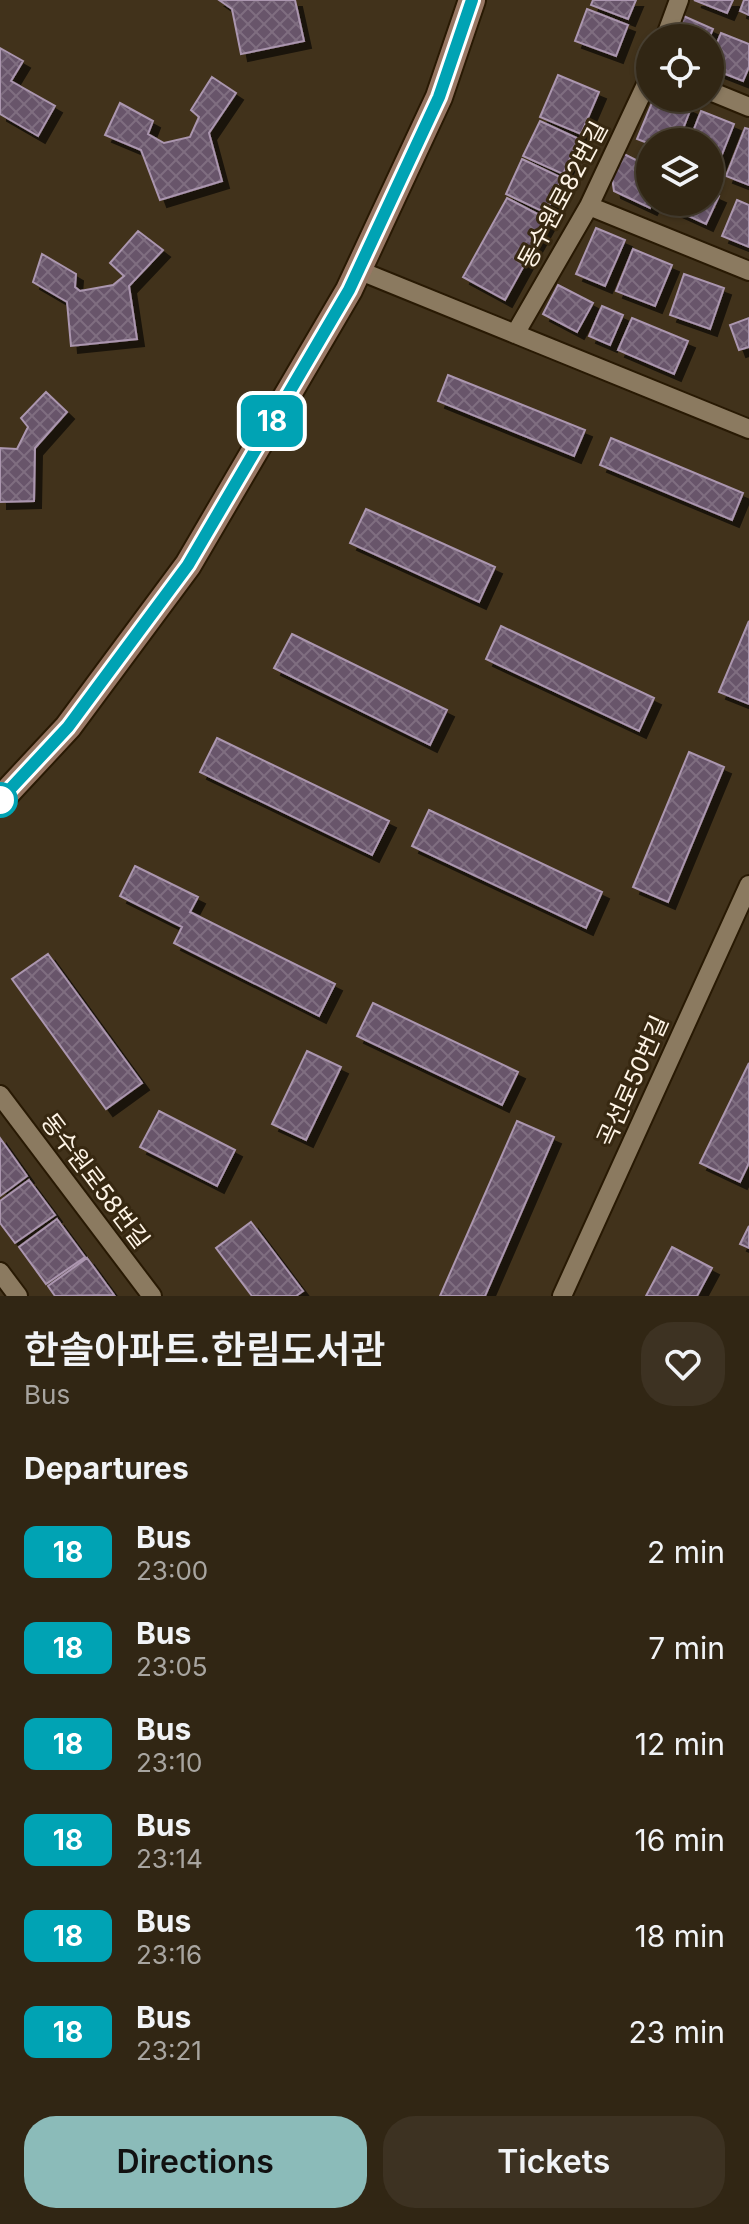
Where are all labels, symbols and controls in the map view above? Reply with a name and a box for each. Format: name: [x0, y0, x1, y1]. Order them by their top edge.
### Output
map controls: [636, 24, 724, 216]
button: locate: [636, 24, 724, 112]
street label: 동수원로82번길: [512, 116, 613, 273]
button: layers: [636, 128, 724, 216]
line badge: 18: [236, 395, 308, 447]
text: 18: [257, 404, 287, 438]
unlabelled marker: [0, 783, 17, 817]
street label: 곡선로50번길: [591, 1011, 674, 1151]
street label: 동수원로58번길: [35, 1107, 156, 1254]
button: heart: [641, 1322, 725, 1406]
text: 한솔아파트.한림도서관: [24, 1326, 386, 1372]
text: Bus: [24, 1379, 70, 1410]
text: Departures: [24, 1450, 189, 1486]
text: Bus: [136, 1519, 191, 1555]
text: 2 min: [647, 1534, 725, 1570]
text: 18: [53, 1535, 83, 1569]
text: 23:00: [136, 1555, 208, 1586]
text: Bus: [136, 1615, 191, 1651]
text: 7 min: [648, 1630, 725, 1666]
text: 18: [53, 1631, 83, 1665]
text: 23:05: [136, 1651, 208, 1682]
text: Bus: [136, 1711, 191, 1747]
text: 12 min: [635, 1726, 725, 1762]
text: 18: [53, 1727, 83, 1761]
text: 23:10: [136, 1747, 202, 1778]
text: Bus: [136, 1807, 191, 1843]
text: 16 min: [634, 1822, 725, 1858]
text: 18: [53, 1823, 83, 1857]
text: 23:14: [136, 1843, 203, 1874]
text: Bus: [136, 1903, 191, 1939]
text: 18 min: [635, 1918, 725, 1954]
text: 18: [53, 1919, 83, 1953]
text: 23:16: [136, 1939, 202, 1970]
text: Bus: [136, 1999, 191, 2035]
text: 23 min: [628, 2014, 725, 2050]
text: 18: [53, 2015, 83, 2049]
text: 23:21: [136, 2035, 202, 2066]
button: Directions: [24, 2116, 367, 2208]
button: Tickets: [383, 2116, 725, 2208]

